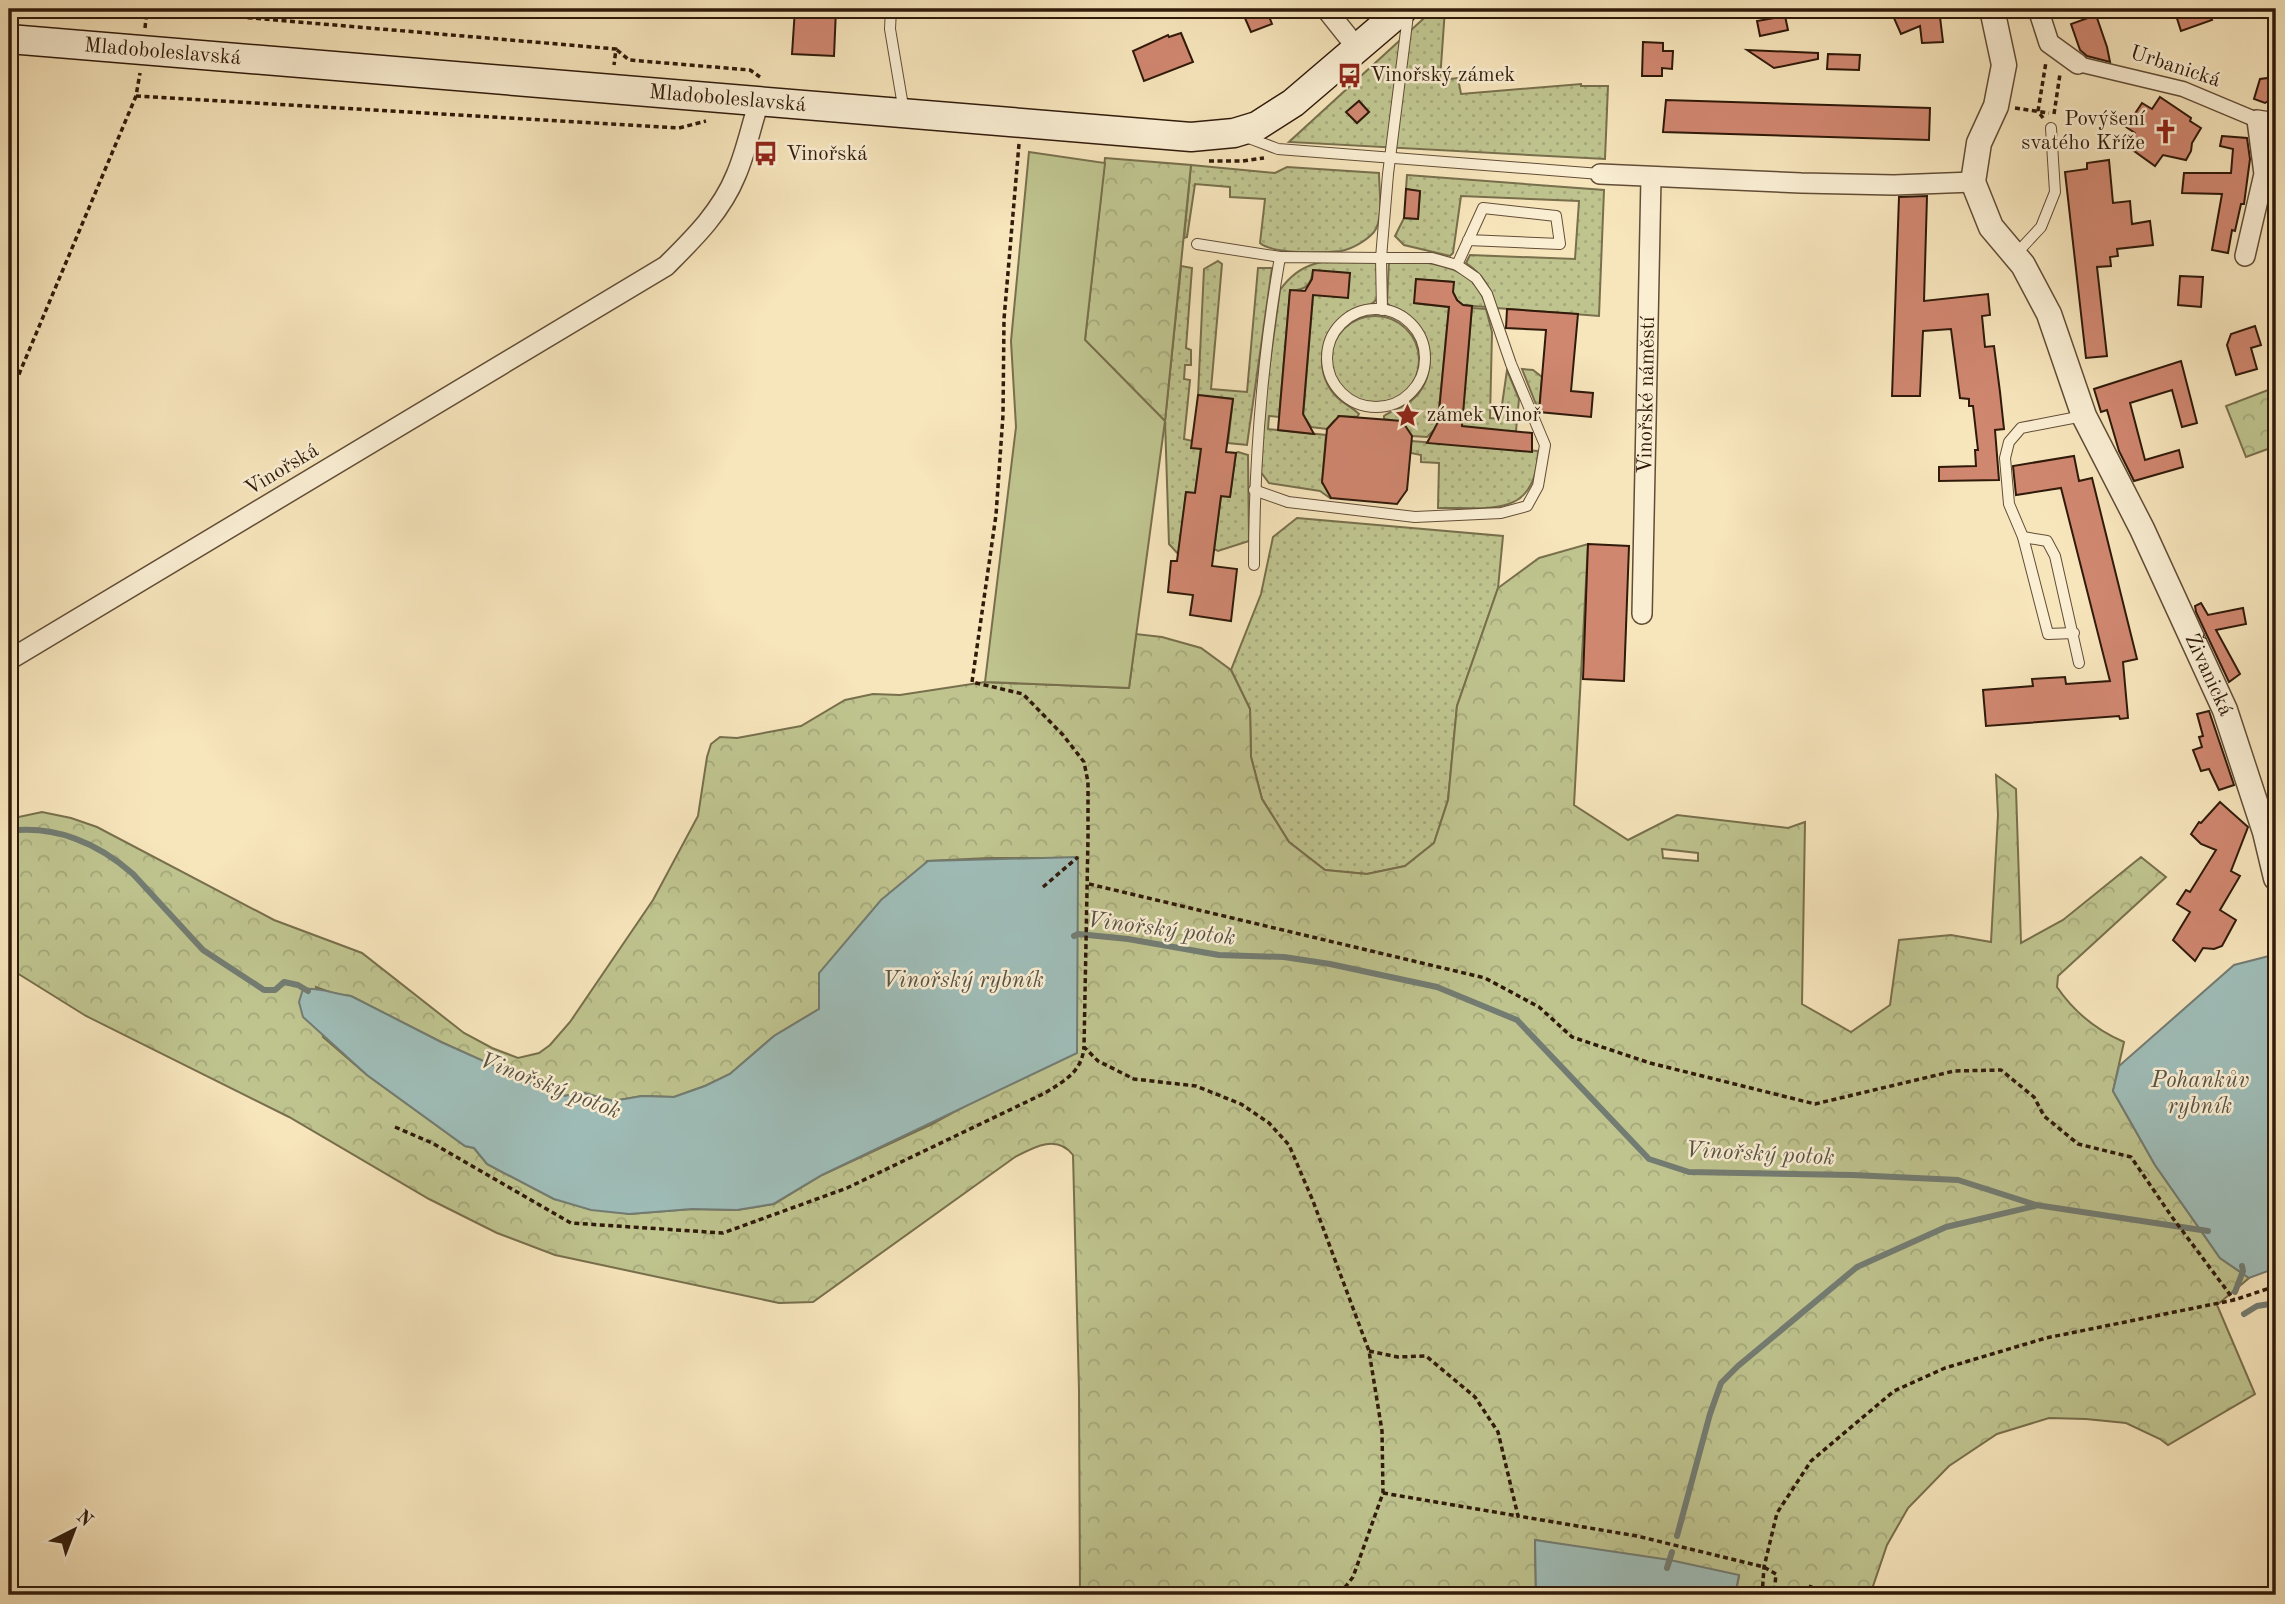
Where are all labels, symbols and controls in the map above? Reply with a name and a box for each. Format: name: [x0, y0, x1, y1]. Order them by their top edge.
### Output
street label: Mladoboleslavská: [83, 35, 242, 69]
street label: Urbanická: [2127, 43, 2223, 91]
bus stop icon: Vinořský zámek: [1336, 61, 1364, 89]
place label: Vinořský zámek: [1370, 65, 1515, 86]
street label: Mladoboleslavská: [648, 82, 807, 116]
place label: Povýšení svatého Kříže: [2021, 109, 2145, 154]
church icon: Povýšení svatého Kříže: [2151, 117, 2179, 145]
bus stop icon: Vinořská: [752, 140, 780, 168]
place label: Vinořská: [786, 144, 868, 165]
street label: Vinořské náměstí: [1634, 316, 1659, 474]
place icon: zámek Vinoř: [1393, 401, 1421, 429]
place label: zámek Vinoř: [1427, 405, 1541, 426]
street label: Vinořská: [242, 440, 322, 500]
street label: Živanická: [2181, 629, 2237, 719]
water label: Vinořský potok: [1085, 908, 1237, 951]
water label: Vinořský rybník: [882, 969, 1044, 993]
water label: Vinořský potok: [476, 1048, 624, 1124]
water label: Pohankův rybník: [2150, 1069, 2249, 1119]
water label: Vinořský potok: [1685, 1139, 1835, 1170]
north arrow: [38, 1496, 108, 1566]
text: N: [72, 1507, 96, 1531]

